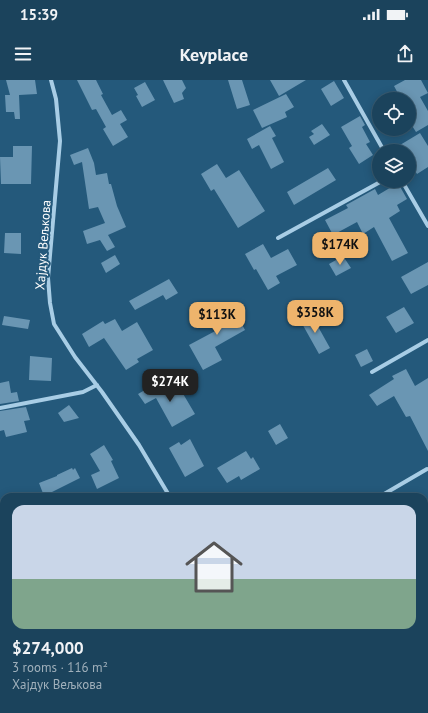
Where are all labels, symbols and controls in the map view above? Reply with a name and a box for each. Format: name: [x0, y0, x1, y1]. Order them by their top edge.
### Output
text: 15:39: [20, 5, 58, 24]
icon: menu: [12, 43, 34, 65]
text: Keyplace: [180, 43, 248, 66]
icon: share: [394, 43, 416, 65]
map controls: [372, 92, 416, 188]
button: locate: [372, 92, 416, 136]
button: layers: [372, 144, 416, 188]
street label: Хајдук Вељкова: [31, 199, 55, 291]
pin: $174K: [312, 232, 368, 266]
text: $174K: [321, 236, 359, 253]
pin: $358K: [287, 300, 343, 334]
pin: $113K: [189, 302, 245, 336]
text: $358K: [296, 304, 334, 321]
text: $113K: [198, 306, 236, 323]
pin: $274K: [142, 369, 198, 403]
text: $274K: [151, 373, 189, 390]
icon: home: [178, 531, 250, 603]
text: $274,000: [12, 637, 84, 659]
text: 3 rooms · 116 m²: [12, 659, 108, 676]
text: Хајдук Вељкова: [12, 676, 102, 693]

